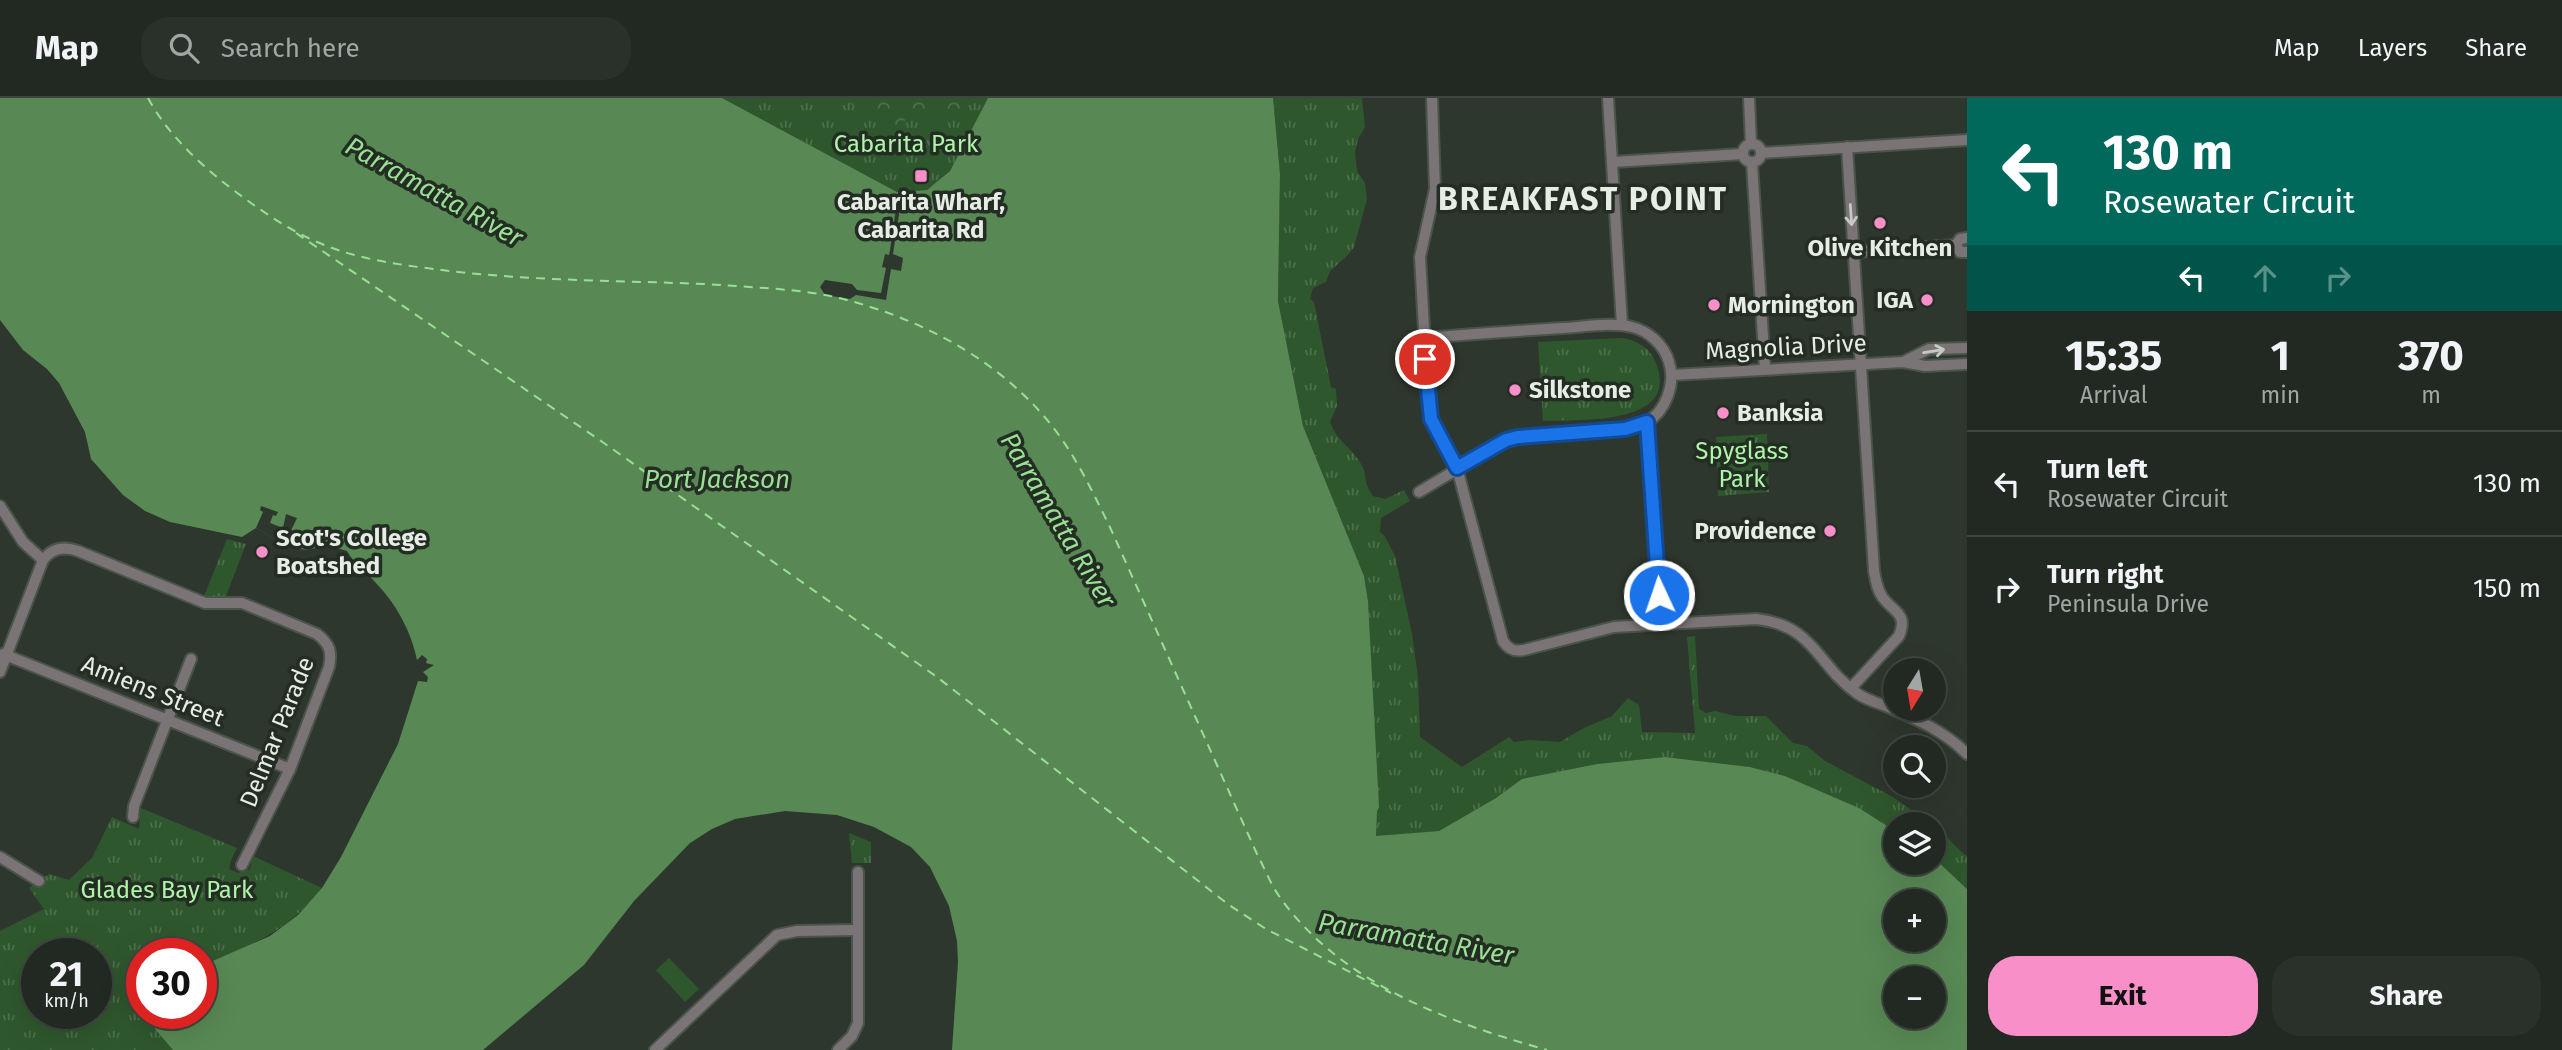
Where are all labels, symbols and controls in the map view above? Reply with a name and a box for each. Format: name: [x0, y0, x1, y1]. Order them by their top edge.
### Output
search box: [141, 17, 631, 80]
text: Map: [35, 28, 99, 68]
icon: search: [165, 29, 203, 67]
text: Search here: [221, 33, 360, 64]
text: Map: [2274, 34, 2320, 62]
text: Layers: [2358, 34, 2427, 62]
text: Share: [2465, 34, 2527, 62]
text: 130 m: [2103, 123, 2233, 182]
icon: left: [1988, 126, 2079, 217]
water label: Parramatta River: [340, 130, 529, 254]
park label: Cabarita Park: [834, 130, 979, 158]
marker: Cabarita Wharf, Cabarita Rd: [913, 168, 929, 184]
district label: BREAKFAST POINT: [1438, 180, 1728, 218]
text: Rosewater Circuit: [2103, 183, 2355, 221]
place label: Cabarita Wharf, Cabarita Rd: [837, 188, 1005, 244]
one-way arrow: [1845, 203, 1858, 225]
marker: Olive Kitchen: [1872, 215, 1888, 231]
place label: Olive Kitchen: [1808, 234, 1952, 262]
icon: left: [2173, 259, 2211, 297]
icon: ahead: [2246, 259, 2284, 297]
icon: right: [2319, 259, 2357, 297]
place label: IGA: [1876, 286, 1914, 314]
place label: Mornington: [1728, 291, 1855, 319]
marker: IGA: [1919, 292, 1935, 308]
marker: Mornington: [1706, 297, 1722, 313]
pin: [1395, 329, 1455, 389]
street label: Magnolia Drive: [1705, 329, 1867, 365]
text: 15:35: [2065, 331, 2162, 381]
text: 1: [2271, 331, 2290, 381]
text: 370: [2398, 331, 2464, 381]
icon: arrive: [1406, 340, 1444, 378]
one-way arrow: [1922, 344, 1945, 357]
place label: Silkstone: [1529, 376, 1631, 404]
text: Arrival: [2080, 381, 2147, 409]
text: min: [2260, 381, 2300, 409]
text: m: [2421, 381, 2441, 409]
marker: Silkstone: [1507, 382, 1523, 398]
place label: Banksia: [1737, 399, 1823, 427]
marker: Banksia: [1715, 405, 1731, 421]
water label: Parramatta River: [994, 427, 1123, 614]
park label: Spyglass Park: [1695, 437, 1789, 493]
text: Turn left: [2047, 454, 2148, 485]
water label: Port Jackson: [644, 464, 790, 495]
icon: left: [1988, 465, 2026, 503]
text: 130 m: [2473, 468, 2541, 499]
text: Rosewater Circuit: [2047, 485, 2228, 513]
place label: Providence: [1695, 517, 1816, 545]
marker: Providence: [1822, 523, 1838, 539]
place label: Scot's College Boatshed: [276, 524, 427, 580]
marker: Scot's College Boatshed: [254, 544, 270, 560]
position arrow: [1622, 558, 1696, 632]
text: Turn right: [2047, 559, 2164, 590]
icon: right: [1988, 570, 2026, 608]
text: 150 m: [2473, 573, 2541, 604]
text: Peninsula Drive: [2047, 590, 2209, 618]
street label: Amiens Street: [78, 650, 229, 732]
street label: Delmar Parade: [234, 653, 320, 811]
north arrow: [1883, 658, 1946, 721]
map controls: [1883, 658, 1946, 1029]
button: search: [1883, 735, 1946, 798]
button: layers: [1883, 812, 1946, 875]
park label: Glades Bay Park: [81, 876, 254, 904]
button: +: [1883, 889, 1946, 952]
water label: Parramatta River: [1316, 907, 1517, 972]
speed limit sign: 30: [126, 938, 217, 1029]
text: 21: [50, 953, 83, 995]
button: Exit: [1988, 956, 2258, 1036]
button: Share: [2272, 956, 2541, 1036]
button: −: [1883, 966, 1946, 1029]
text: km/h: [44, 990, 89, 1012]

